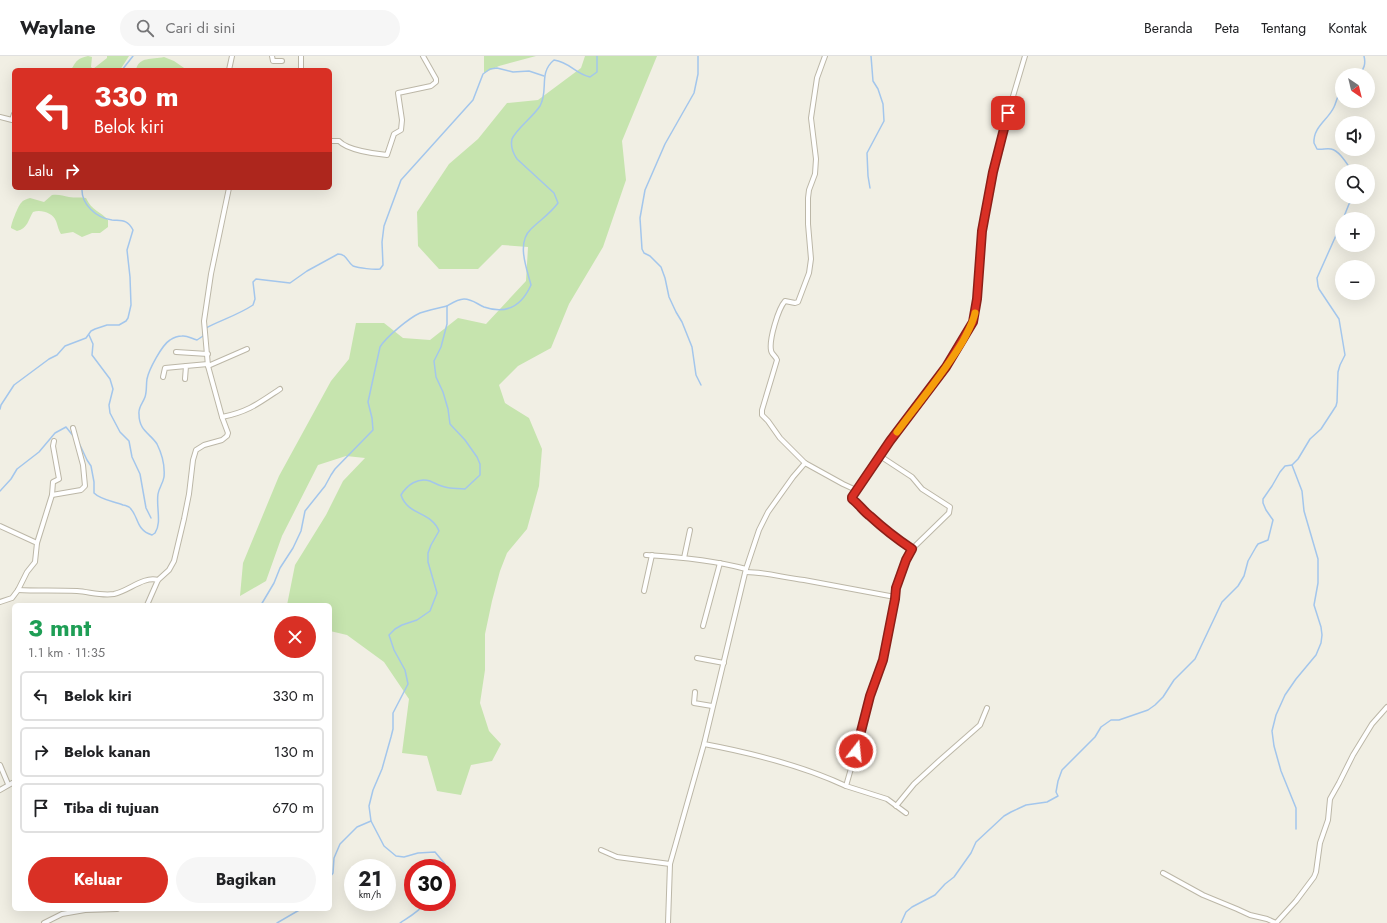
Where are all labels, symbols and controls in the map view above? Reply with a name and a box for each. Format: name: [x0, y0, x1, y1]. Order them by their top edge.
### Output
search box: [120, 10, 400, 46]
text: Waylane: [20, 14, 96, 41]
icon: search: [134, 17, 156, 39]
text: Cari di sini: [166, 17, 235, 39]
text: Beranda: [1144, 18, 1193, 38]
text: Peta: [1215, 18, 1239, 38]
text: Tentang: [1261, 18, 1306, 38]
text: Kontak: [1328, 18, 1367, 38]
north arrow: [1335, 68, 1375, 108]
map controls: [1335, 68, 1375, 300]
text: 330 m: [94, 76, 179, 117]
icon: left: [28, 84, 80, 136]
pin: [991, 96, 1025, 130]
icon: arrive: [997, 102, 1019, 124]
text: Belok kiri: [94, 114, 164, 140]
button: sound: [1335, 116, 1375, 156]
text: Lalu: [28, 160, 53, 182]
icon: right: [61, 160, 83, 182]
button: search: [1335, 164, 1375, 204]
button: +: [1335, 212, 1375, 252]
button: −: [1335, 260, 1375, 300]
text: 3 mnt: [28, 610, 91, 645]
button: close: [274, 616, 316, 658]
text: 1.1 km · 11:35: [28, 643, 105, 662]
icon: left: [30, 685, 52, 707]
text: Belok kiri: [64, 685, 132, 707]
text: 330 m: [272, 685, 314, 707]
position arrow: [835, 730, 877, 772]
icon: right: [30, 741, 52, 763]
text: Belok kanan: [64, 741, 151, 763]
text: 130 m: [274, 741, 314, 763]
icon: arrive: [30, 797, 52, 819]
text: Tiba di tujuan: [64, 797, 159, 819]
text: 670 m: [272, 797, 314, 819]
button: Keluar: [28, 857, 168, 903]
button: Bagikan: [176, 857, 316, 903]
speed limit sign: 30: [404, 859, 456, 911]
text: 21: [358, 865, 382, 894]
text: km/h: [359, 887, 381, 902]

